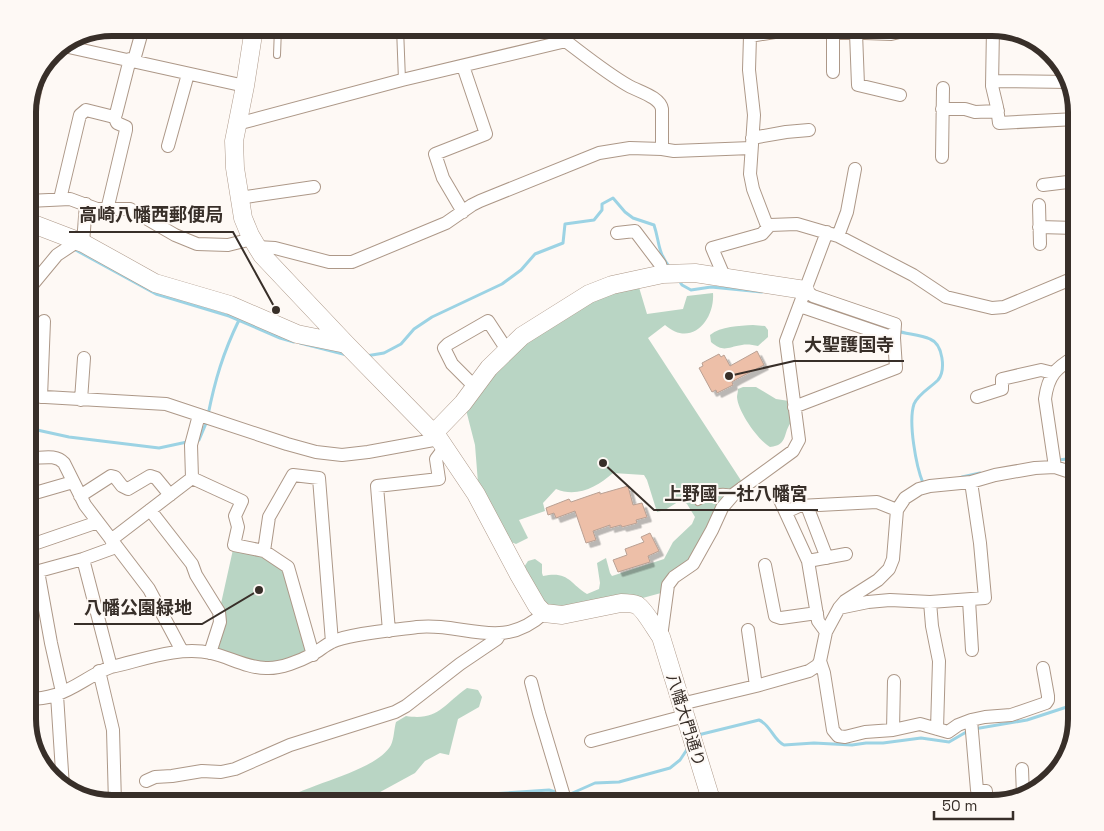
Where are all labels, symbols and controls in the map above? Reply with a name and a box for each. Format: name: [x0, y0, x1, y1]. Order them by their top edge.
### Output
callout: 高崎八幡西郵便局: [69, 199, 233, 232]
text: 高崎八幡西郵便局: [79, 203, 223, 226]
callout: 大聖護国寺: [794, 328, 904, 361]
text: 大聖護国寺: [804, 333, 894, 356]
callout: 上野國一社八幡宮: [654, 477, 818, 510]
text: 上野國一社八幡宮: [664, 482, 808, 505]
callout: 八幡公園緑地: [74, 591, 202, 624]
text: 八幡公園緑地: [84, 596, 192, 619]
street label: 八幡大門通り: [662, 671, 710, 769]
scale bar: [934, 788, 1013, 820]
text: 50 m: [942, 796, 977, 815]

